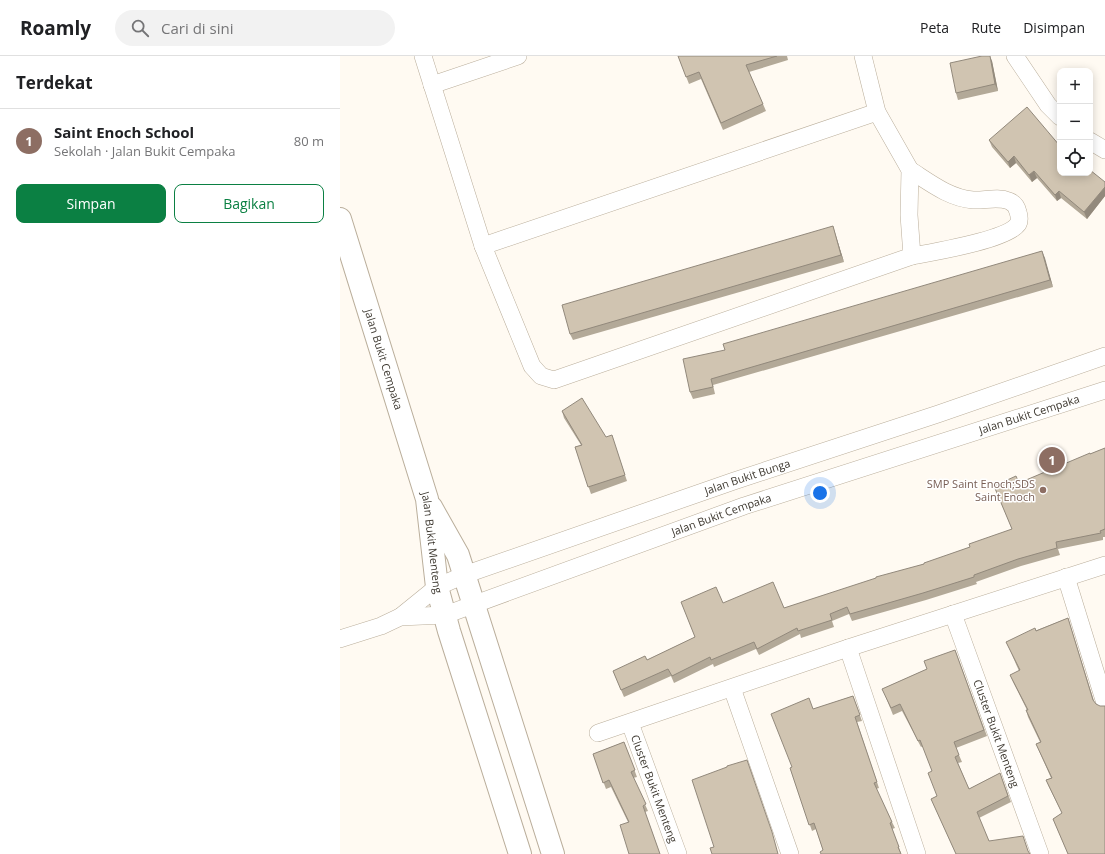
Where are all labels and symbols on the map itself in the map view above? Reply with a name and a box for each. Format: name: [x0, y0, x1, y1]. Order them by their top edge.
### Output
street label: Jalan Bukit Cempaka: [361, 306, 407, 412]
street label: Jalan Bukit Cempaka: [976, 391, 1081, 437]
pin: 1: [1039, 445, 1065, 475]
street label: Jalan Bukit Bunga: [701, 455, 792, 498]
place label: SMP Saint Enoch;SDS Saint Enoch: [927, 476, 1035, 504]
your location: [810, 483, 830, 503]
marker: SMP Saint Enoch;SDS Saint Enoch: [1038, 485, 1048, 495]
street label: Jalan Bukit Menteng: [418, 489, 446, 595]
street label: Jalan Bukit Cempaka: [668, 490, 773, 539]
street label: Cluster Bukit Menteng: [970, 677, 1023, 789]
street label: Cluster Bukit Menteng: [628, 732, 681, 845]

